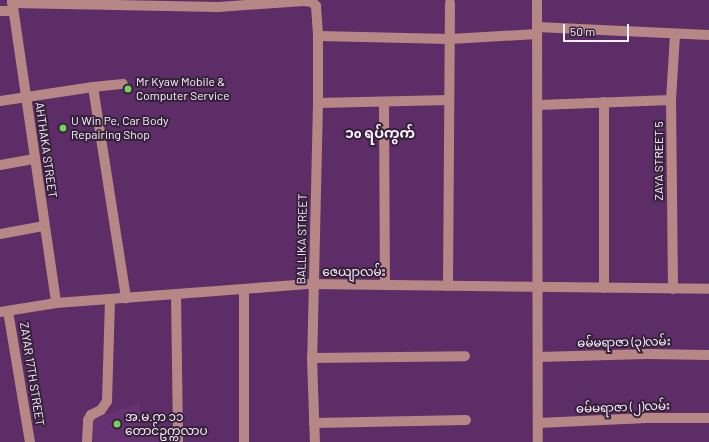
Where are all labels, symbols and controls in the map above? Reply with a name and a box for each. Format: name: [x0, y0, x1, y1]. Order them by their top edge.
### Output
scale bar: [565, 16, 631, 42]
text: 50 m: [570, 24, 595, 38]
place label: Mr Kyaw Mobile & Computer Service: [136, 75, 230, 103]
marker: Mr Kyaw Mobile & Computer Service: [123, 84, 133, 94]
street label: AHTHAKA STREET: [32, 101, 60, 199]
place label: U Win Pe, Car Body Repairing Shop: [71, 114, 168, 142]
street label: ZAYA STREET 5: [652, 121, 666, 201]
marker: U Win Pe, Car Body Repairing Shop: [58, 123, 68, 133]
district label: ၁o ရပ်ကွက်: [345, 125, 415, 141]
street label: BALLIKA STREET: [294, 193, 310, 285]
street label: ဇေယျာလမ်း: [322, 265, 386, 279]
street label: ZAYAR 17TH STREET: [17, 321, 47, 427]
street label: ဓမ်မရာဇာ (၃)လမ်း: [577, 334, 671, 350]
street label: ဓမ်မရာဇာ (၂)လမ်း: [576, 398, 670, 416]
place label: အ.မ.က ၁၁ တောင်ဥက္ကလာပ: [125, 410, 208, 438]
marker: အ.မ.က ၁၁ တောင်ဥက္ကလာပ: [112, 419, 122, 429]

